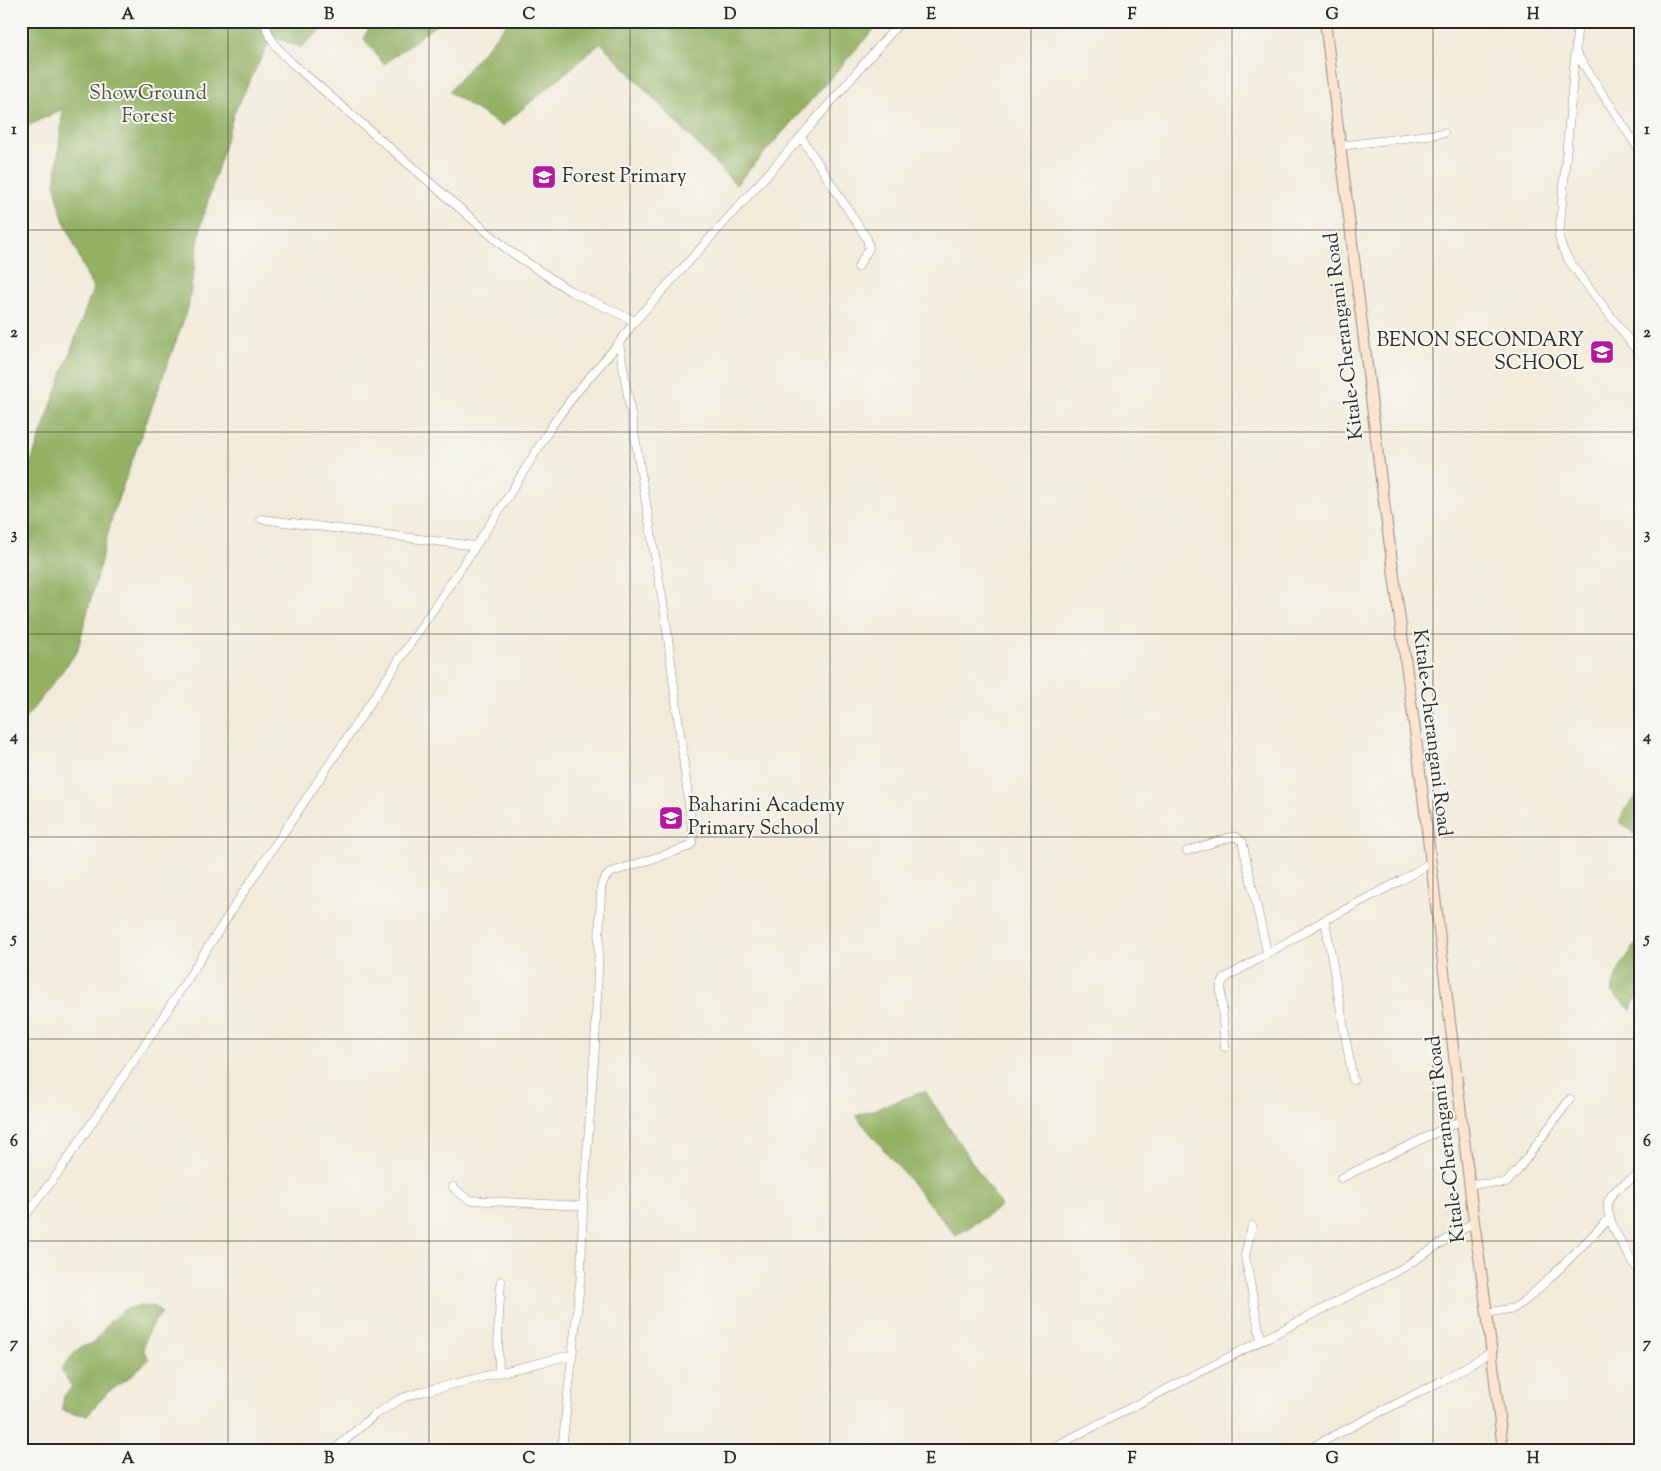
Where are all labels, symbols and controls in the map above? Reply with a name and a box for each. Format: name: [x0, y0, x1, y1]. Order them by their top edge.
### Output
text: A: [122, 4, 135, 27]
text: B: [324, 4, 334, 27]
text: C: [523, 4, 536, 27]
text: D: [724, 4, 737, 27]
text: E: [926, 4, 936, 27]
text: F: [1128, 4, 1137, 27]
text: G: [1325, 4, 1339, 27]
text: H: [1527, 4, 1540, 27]
park label: ShowGround Forest: [89, 80, 207, 132]
text: 1: [11, 119, 17, 142]
text: 1: [1644, 119, 1650, 142]
place label: Forest Primary: [562, 163, 687, 192]
school or university icon: Forest Primary: [531, 164, 557, 190]
street label: Kitale-Cherangani Road: [1318, 231, 1372, 441]
text: 2: [10, 322, 18, 345]
text: 2: [1643, 322, 1651, 345]
place label: BENON SECONDARY SCHOOL: [1376, 327, 1584, 379]
school or university icon: BENON SECONDARY SCHOOL: [1589, 339, 1615, 365]
text: 3: [11, 524, 18, 547]
text: 3: [1644, 524, 1651, 547]
street label: Kitale-Cherangani Road: [1404, 628, 1458, 838]
text: 4: [9, 726, 18, 749]
text: 4: [1642, 726, 1651, 749]
place label: Baharini Academy Primary School: [688, 792, 845, 844]
school or university icon: Baharini Academy Primary School: [658, 805, 684, 831]
text: 5: [9, 928, 17, 951]
text: 5: [1642, 928, 1650, 951]
street label: Kitale-Cherangani Road: [1420, 1034, 1474, 1244]
text: 6: [10, 1131, 18, 1154]
text: 6: [1643, 1131, 1651, 1154]
text: 7: [10, 1333, 19, 1356]
text: 7: [1643, 1333, 1652, 1356]
text: A: [122, 1448, 135, 1471]
text: B: [324, 1448, 334, 1471]
text: C: [523, 1448, 536, 1471]
text: D: [724, 1448, 737, 1471]
text: E: [926, 1448, 936, 1471]
text: F: [1128, 1448, 1137, 1471]
text: G: [1325, 1448, 1339, 1471]
text: H: [1527, 1448, 1540, 1471]

